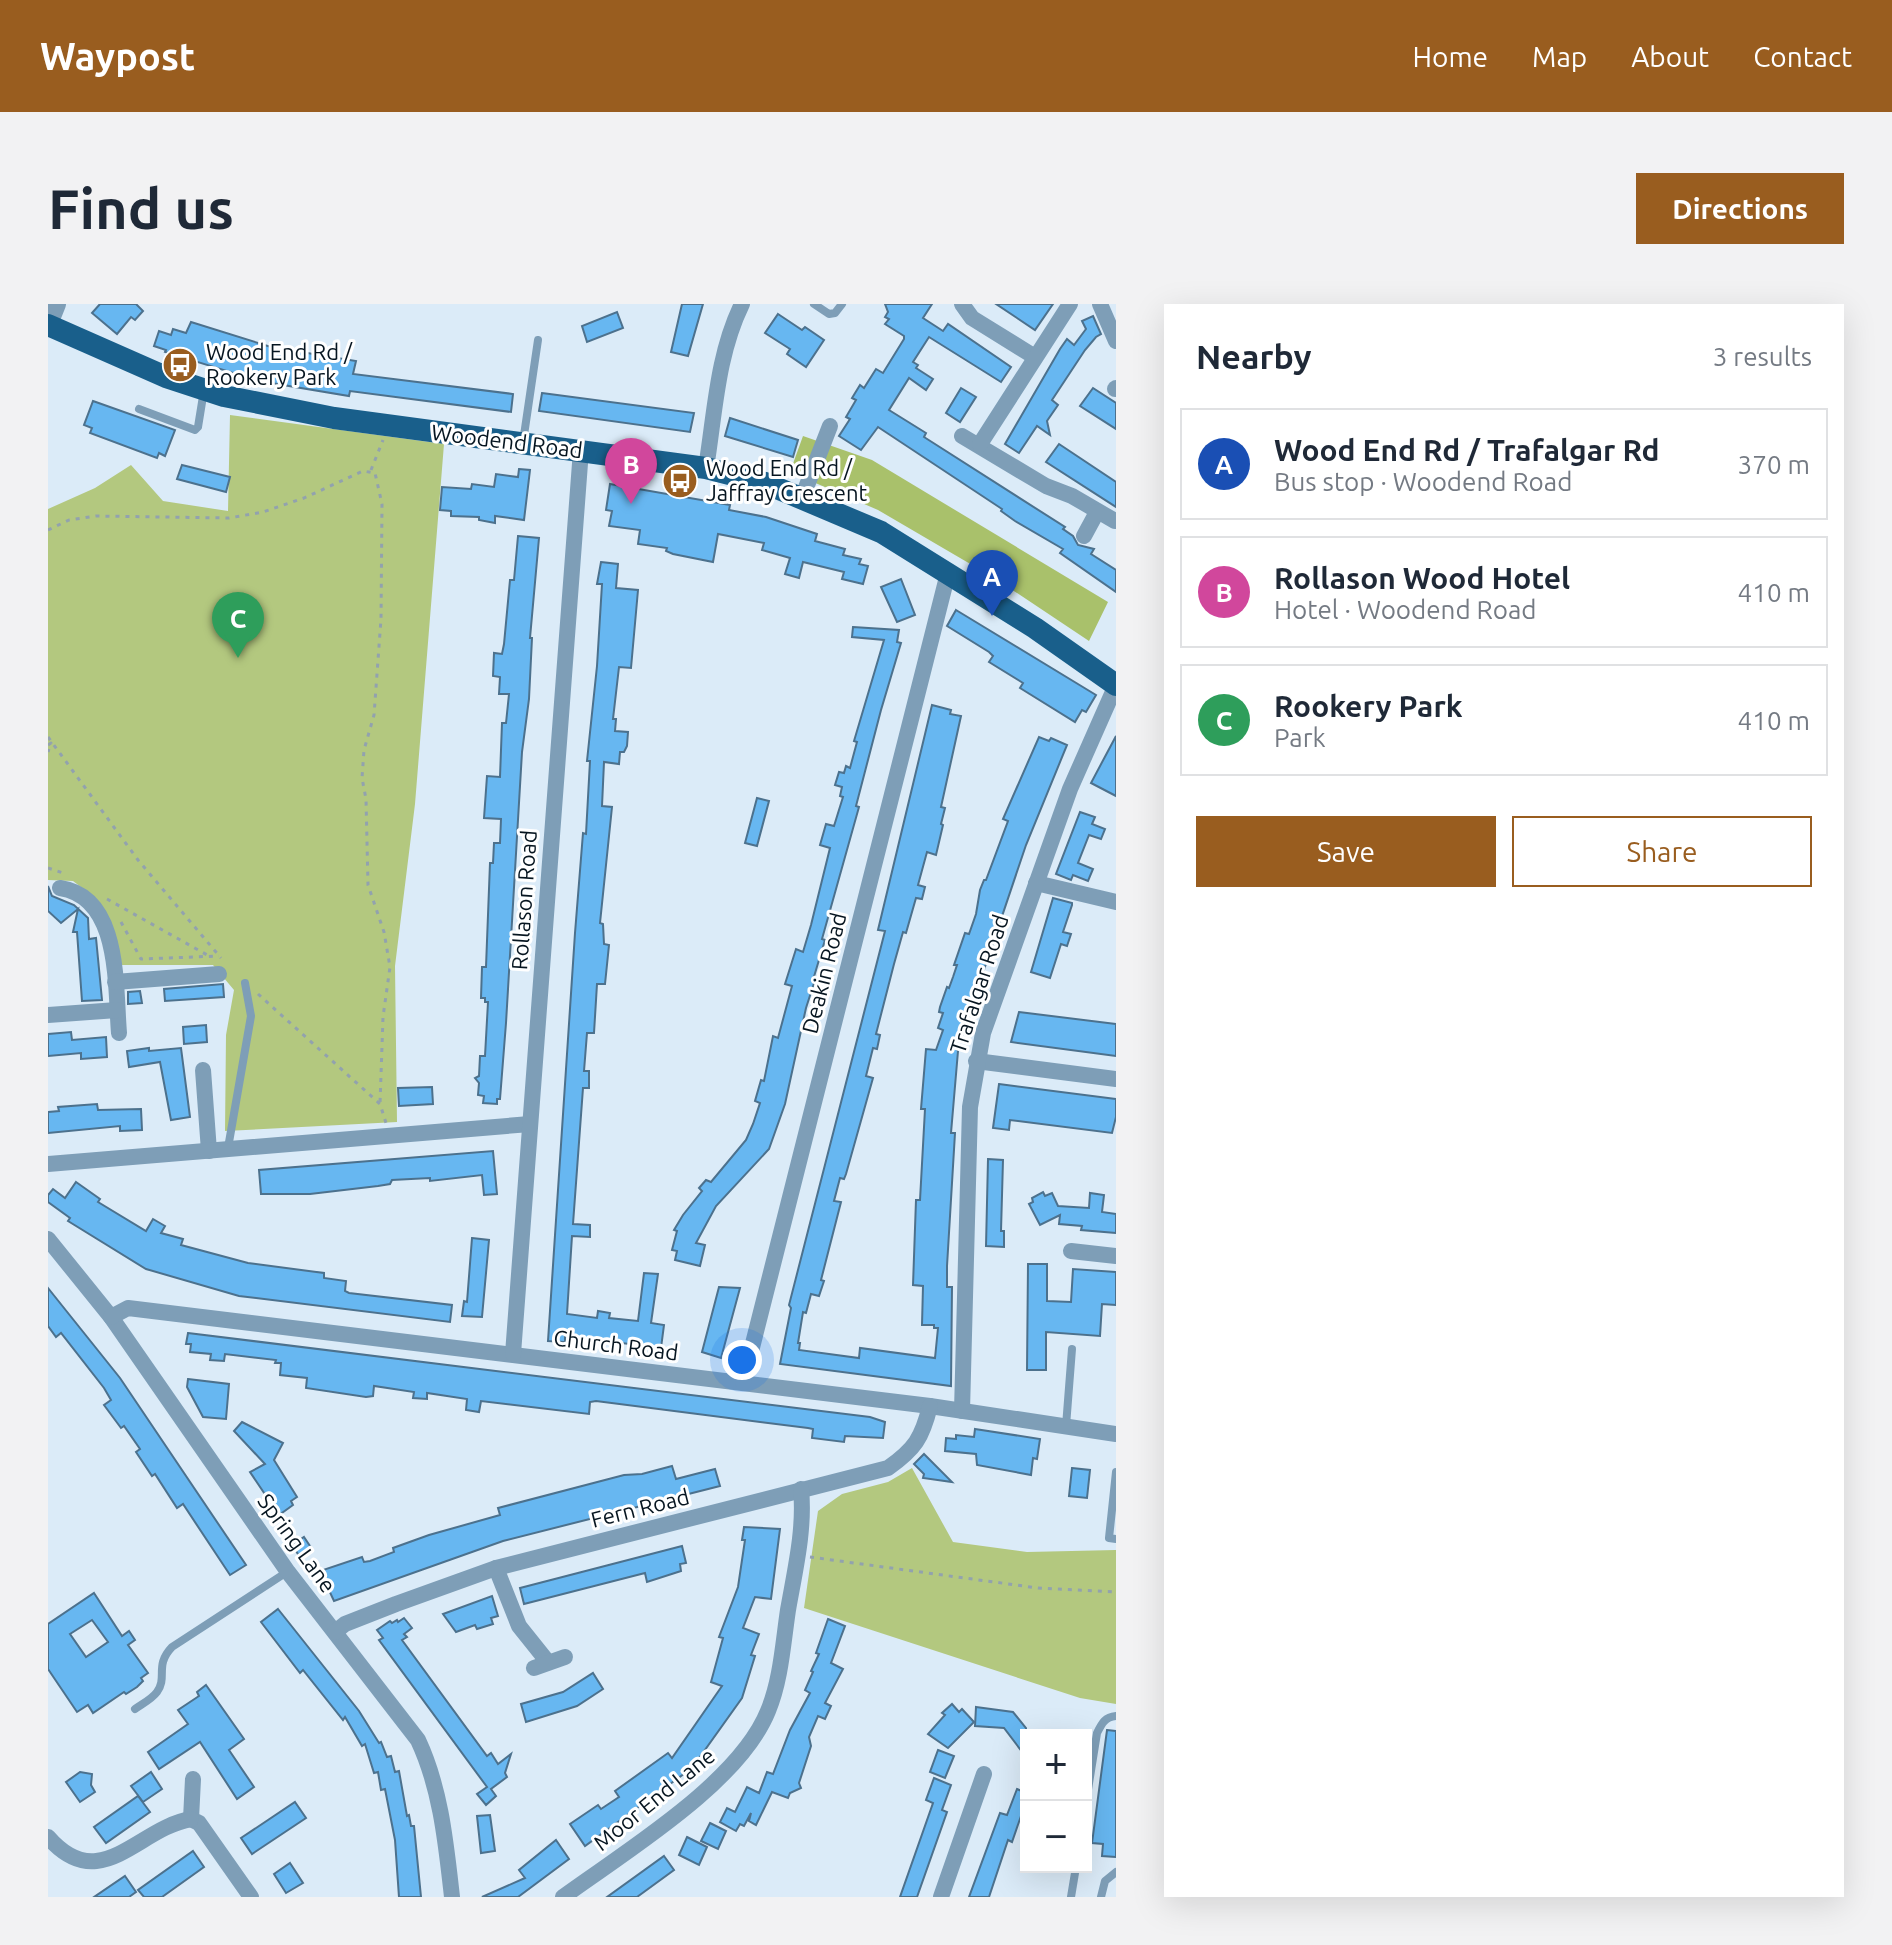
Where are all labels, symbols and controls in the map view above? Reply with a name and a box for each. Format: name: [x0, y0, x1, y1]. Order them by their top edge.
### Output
text: Waypost: [40, 35, 195, 77]
text: Home: [1413, 41, 1488, 72]
text: Map: [1532, 41, 1587, 72]
text: About: [1631, 41, 1709, 72]
text: Contact: [1753, 41, 1852, 72]
button: Directions: [1636, 173, 1844, 244]
text: Find us: [48, 177, 234, 240]
text: Nearby: [1196, 337, 1311, 375]
place label: Wood End Rd / Rookery Park: [206, 339, 353, 389]
text: 3 results: [1713, 342, 1812, 371]
bus stop icon: Wood End Rd / Rookery Park: [161, 346, 199, 384]
street label: Woodend Road: [430, 419, 584, 462]
text: Wood End Rd / Trafalgar Rd: [1274, 433, 1660, 467]
pin: B: [605, 438, 657, 504]
text: A: [1215, 450, 1233, 479]
text: 370 m: [1738, 450, 1810, 479]
place label: Wood End Rd / Jaffray Crescent: [706, 455, 868, 505]
bus stop icon: Wood End Rd / Jaffray Crescent: [661, 462, 699, 500]
text: Bus stop · Woodend Road: [1274, 467, 1572, 496]
pin: A: [966, 550, 1018, 616]
text: Rollason Wood Hotel: [1274, 561, 1570, 595]
text: B: [1215, 578, 1233, 607]
text: 410 m: [1738, 578, 1810, 607]
pin: C: [212, 592, 264, 658]
text: Hotel · Woodend Road: [1274, 595, 1537, 624]
text: Rookery Park: [1274, 689, 1463, 723]
text: C: [1216, 706, 1232, 735]
text: 410 m: [1738, 706, 1810, 735]
text: Park: [1274, 723, 1326, 752]
button: Save: [1196, 816, 1496, 887]
button: Share: [1512, 816, 1812, 887]
street label: Rollason Road: [506, 829, 541, 971]
street label: Deakin Road: [796, 910, 851, 1036]
street label: Trafalgar Road: [944, 911, 1013, 1056]
street label: Church Road: [552, 1324, 680, 1365]
your location: [722, 1340, 762, 1380]
street label: Fern Road: [588, 1483, 692, 1532]
street label: Spring Lane: [253, 1489, 341, 1597]
map controls: [1020, 1729, 1092, 1873]
button: +: [1020, 1729, 1092, 1801]
street label: Moor End Lane: [588, 1742, 719, 1855]
button: −: [1020, 1801, 1092, 1873]

